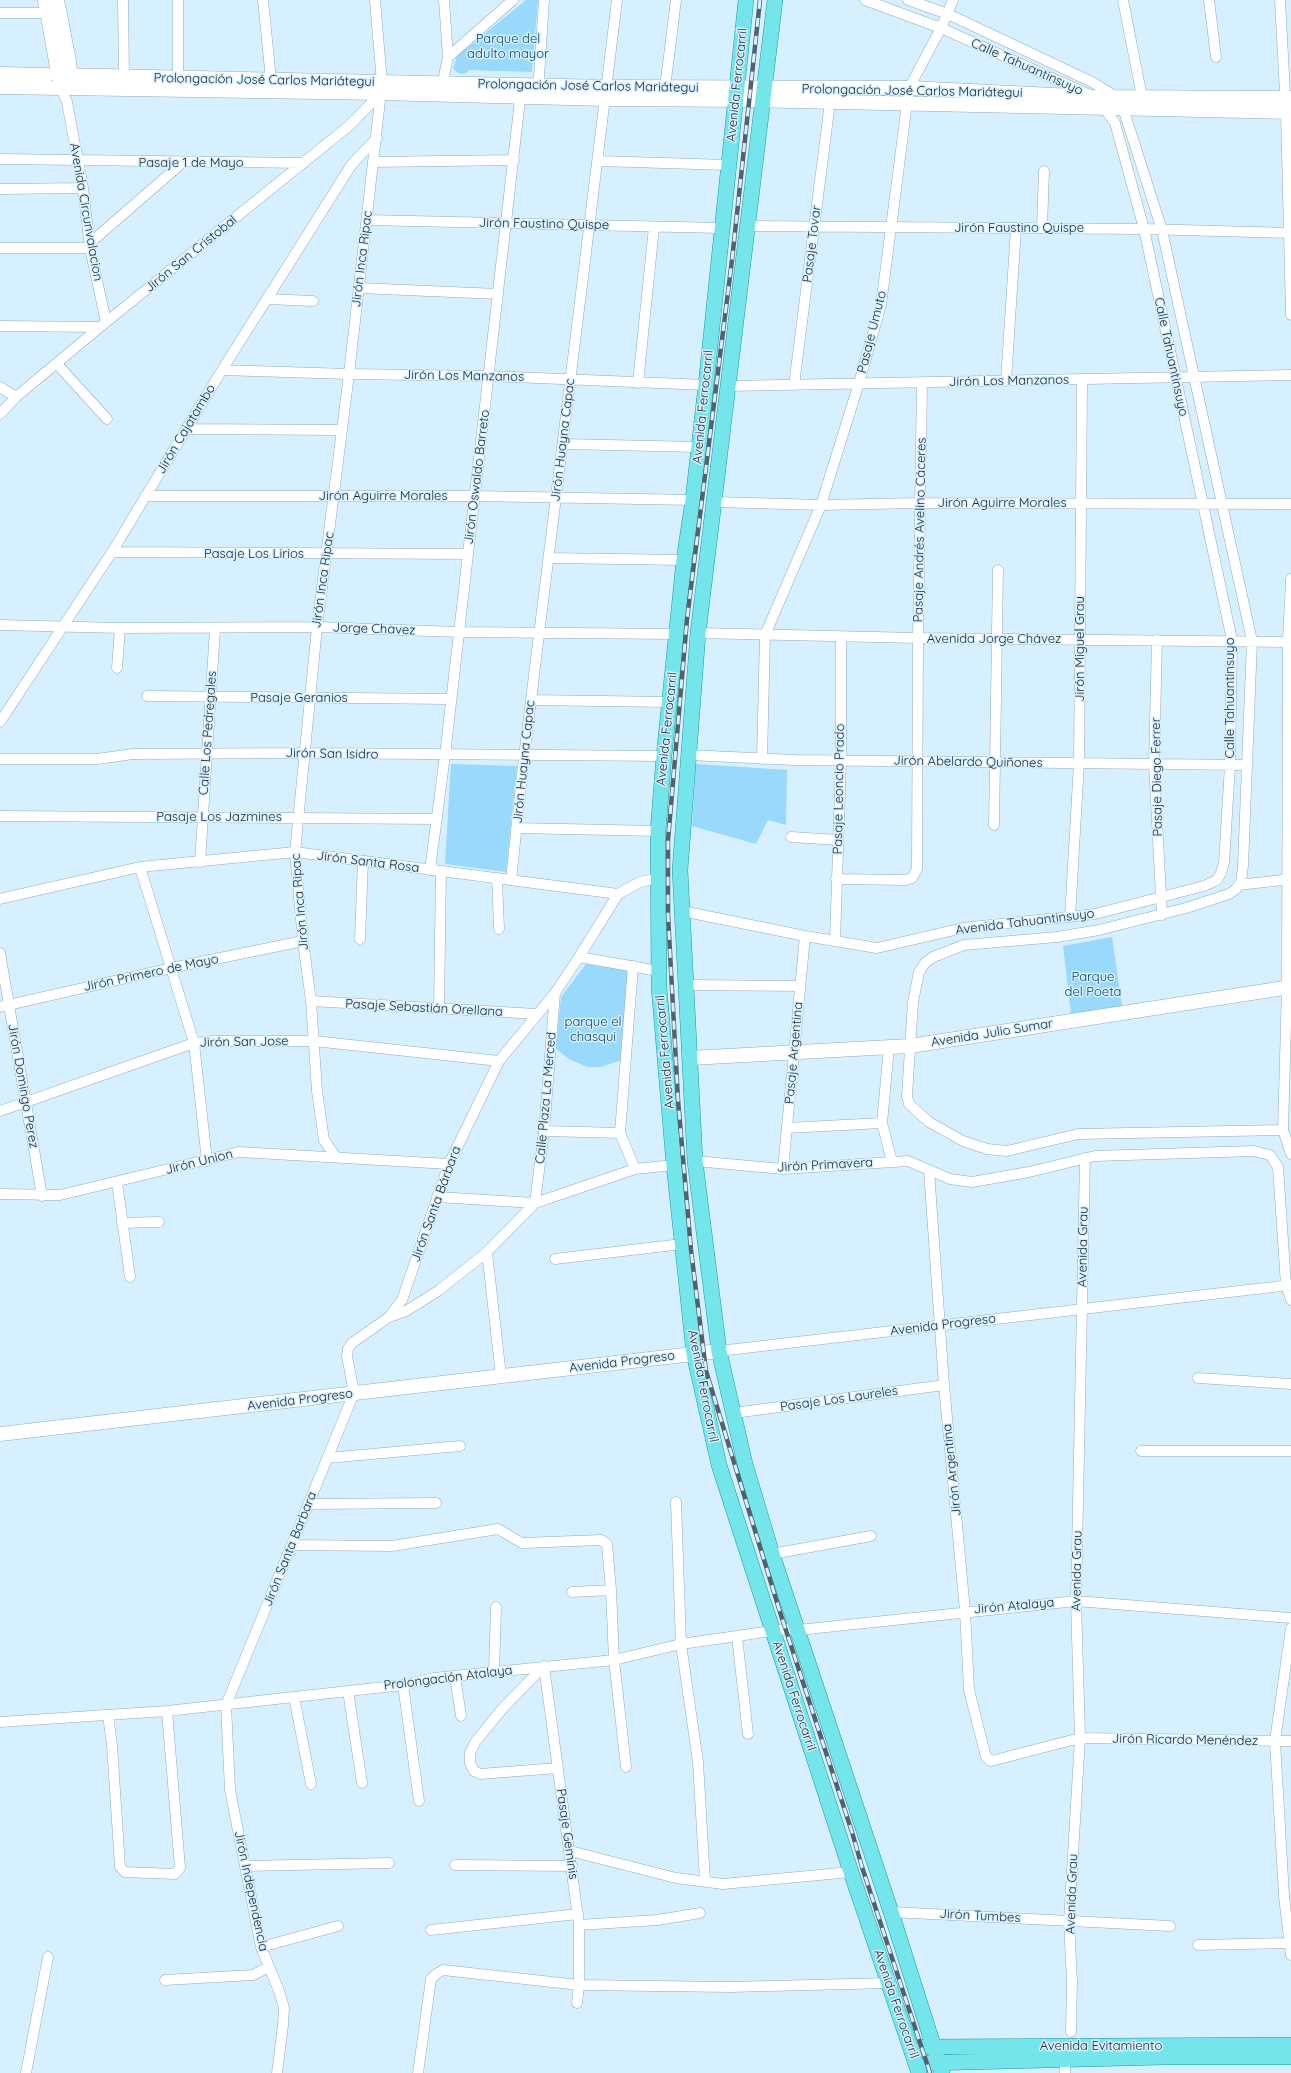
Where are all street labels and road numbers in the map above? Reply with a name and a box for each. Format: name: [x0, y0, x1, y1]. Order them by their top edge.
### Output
street label: Avenida Ferrocarril: [723, 27, 751, 143]
street label: Calle Tahuantinsuyo: [969, 35, 1085, 99]
street label: Prolongación José Carlos Mariátegui: [153, 70, 375, 90]
street label: Prolongación José Carlos Mariátegui: [477, 76, 699, 96]
street label: Prolongación José Carlos Mariátegui: [801, 81, 1023, 101]
street label: Avenida Circunvalacion: [66, 142, 106, 282]
street label: Pasaje 1 de Mayo: [139, 155, 243, 171]
street label: Pasaje Tovar: [800, 204, 824, 284]
street label: Jirón Inca Ripac: [348, 210, 376, 308]
street label: Jirón San Cristobal: [142, 212, 240, 296]
street label: Jirón Faustino Quispe: [479, 215, 609, 233]
street label: Jirón Faustino Quispe: [954, 220, 1084, 236]
street label: Pasaje Umuto: [854, 289, 890, 375]
street label: Calle Tahuantinsuyo: [1151, 296, 1191, 418]
street label: Avenida Ferrocarril: [689, 349, 717, 465]
street label: Jirón Los Manzanos: [404, 367, 524, 385]
street label: Jirón Los Manzanos: [949, 372, 1069, 390]
street label: Jirón Huayna Capac: [548, 378, 578, 502]
street label: Jirón Cajatambo: [153, 381, 219, 477]
street label: Jirón Oswaldo Barreto: [461, 409, 493, 545]
street label: Pasaje Andrés Avelino Cáceres: [911, 437, 929, 623]
street label: Jirón Aguirre Morales: [319, 488, 447, 504]
street label: Jirón Aguirre Morales: [938, 495, 1066, 511]
street label: Jirón Inca Ripac: [309, 531, 337, 629]
street label: Pasaje Los Lirios: [204, 546, 304, 562]
street label: Jirón Miguel Grau: [1072, 596, 1088, 702]
street label: Jorge Chavez: [332, 620, 416, 638]
street label: Avenida Jorge Chávez: [927, 631, 1061, 647]
street label: Calle Tahuantinsuyo: [1222, 637, 1238, 759]
street label: Calle Los Pedregales: [196, 670, 220, 796]
street label: Avenida Ferrocarril: [653, 671, 681, 787]
street label: Pasaje Geranios: [250, 690, 348, 706]
street label: Jirón Huayna Capac: [510, 700, 538, 824]
street label: Pasaje Diego Ferrer: [1148, 717, 1166, 837]
street label: Pasaje Leoncio Prado: [830, 723, 848, 855]
street label: Jirón San Isidro: [285, 745, 379, 763]
street label: Jirón Abelardo Quiñones: [893, 753, 1043, 771]
street label: Pasaje Los Jazmines: [156, 809, 282, 825]
street label: Jirón Santa Rosa: [316, 848, 420, 876]
street label: Jirón Inca Ripac: [288, 853, 312, 951]
street label: Avenida Tahuantinsuyo: [955, 906, 1095, 938]
street label: Jirón Primero de Mayo: [82, 951, 220, 995]
street label: Avenida Ferrocarril: [652, 994, 678, 1110]
street label: Pasaje Sebastián Orellana: [345, 996, 503, 1020]
street label: Pasaje Argentina: [782, 1001, 806, 1105]
street label: Avenida Julio Sumar: [930, 1016, 1054, 1050]
street label: Jirón Domingo Perez: [4, 1023, 42, 1149]
street label: Calle Plaza La Merced: [532, 1031, 560, 1165]
street label: Jirón San Jose: [199, 1033, 289, 1051]
street label: Jirón Santa Bárbara: [408, 1144, 464, 1264]
street label: Jirón Union: [164, 1146, 234, 1178]
street label: Jirón Primavera: [777, 1155, 873, 1175]
street label: Avenida Grau: [1074, 1206, 1092, 1288]
street label: Avenida Progreso: [889, 1311, 997, 1339]
street label: Avenida Ferrocarril: [684, 1328, 722, 1444]
street label: Avenida Progreso: [568, 1348, 676, 1376]
street label: Pasaje Los Laureles: [779, 1383, 899, 1415]
street label: Avenida Progreso: [246, 1386, 354, 1414]
street label: Jirón Argentina: [939, 1423, 965, 1517]
street label: Jirón Santa Barbara: [260, 1489, 320, 1609]
street label: Avenida Grau: [1068, 1530, 1086, 1612]
street label: Jirón Atalaya: [973, 1595, 1055, 1617]
street label: Avenida Ferrocarril: [769, 1639, 819, 1753]
street label: Prolongación Atalaya: [383, 1662, 513, 1694]
street label: Jirón Ricardo Menéndez: [1112, 1731, 1258, 1749]
street label: Pasaje Geminis: [553, 1788, 581, 1880]
street label: Jirón Independencia: [231, 1829, 271, 1953]
street label: Avenida Grau: [1063, 1853, 1081, 1935]
street label: Jirón Tumbes: [939, 1906, 1021, 1926]
street label: Avenida Ferrocarril: [870, 1947, 922, 2061]
street label: Avenida Evitamiento: [1040, 2038, 1162, 2054]

